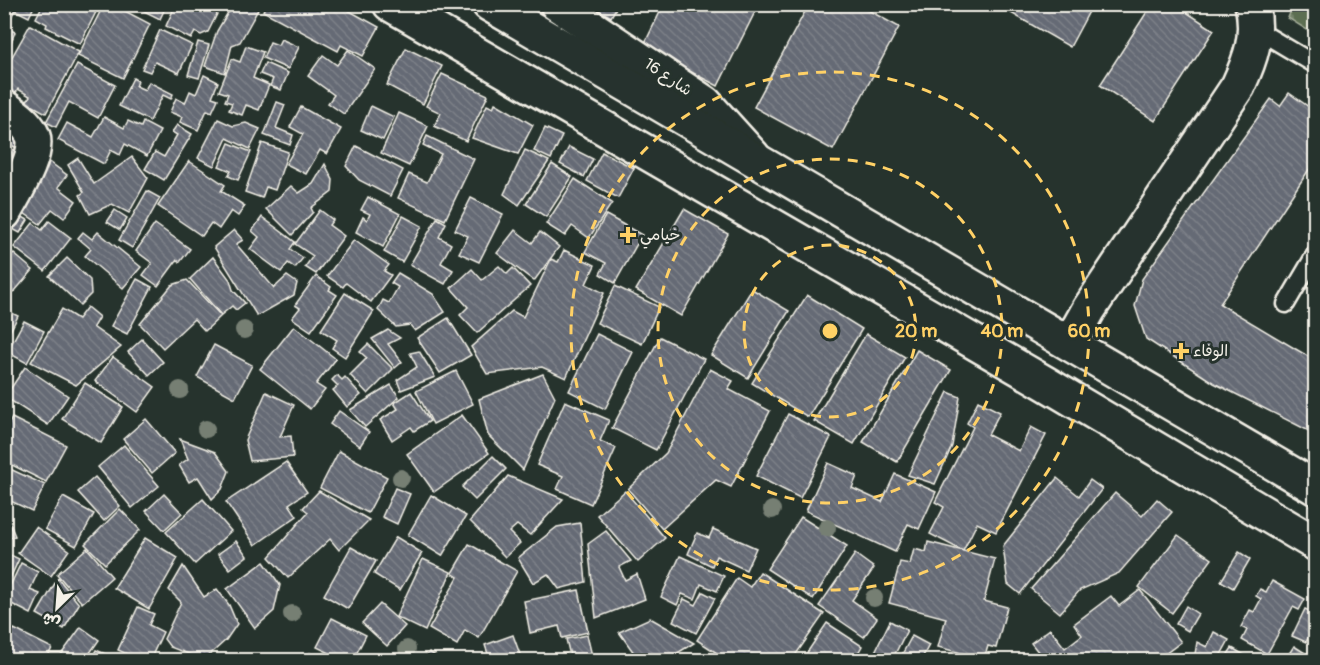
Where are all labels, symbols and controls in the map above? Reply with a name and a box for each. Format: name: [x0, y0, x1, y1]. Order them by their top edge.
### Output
street label: شارع 16: [640, 54, 696, 101]
place label: خيامي: [640, 225, 681, 249]
marker: خيامي: [621, 228, 635, 242]
text: 20 m: [895, 320, 937, 343]
text: 40 m: [981, 320, 1023, 343]
text: 60 m: [1068, 320, 1110, 343]
centre of rings: [820, 321, 840, 341]
place label: الوفاء: [1193, 341, 1228, 361]
marker: الوفاء: [1174, 344, 1188, 358]
north arrow: [27, 578, 87, 638]
text: ش: [39, 608, 63, 633]

